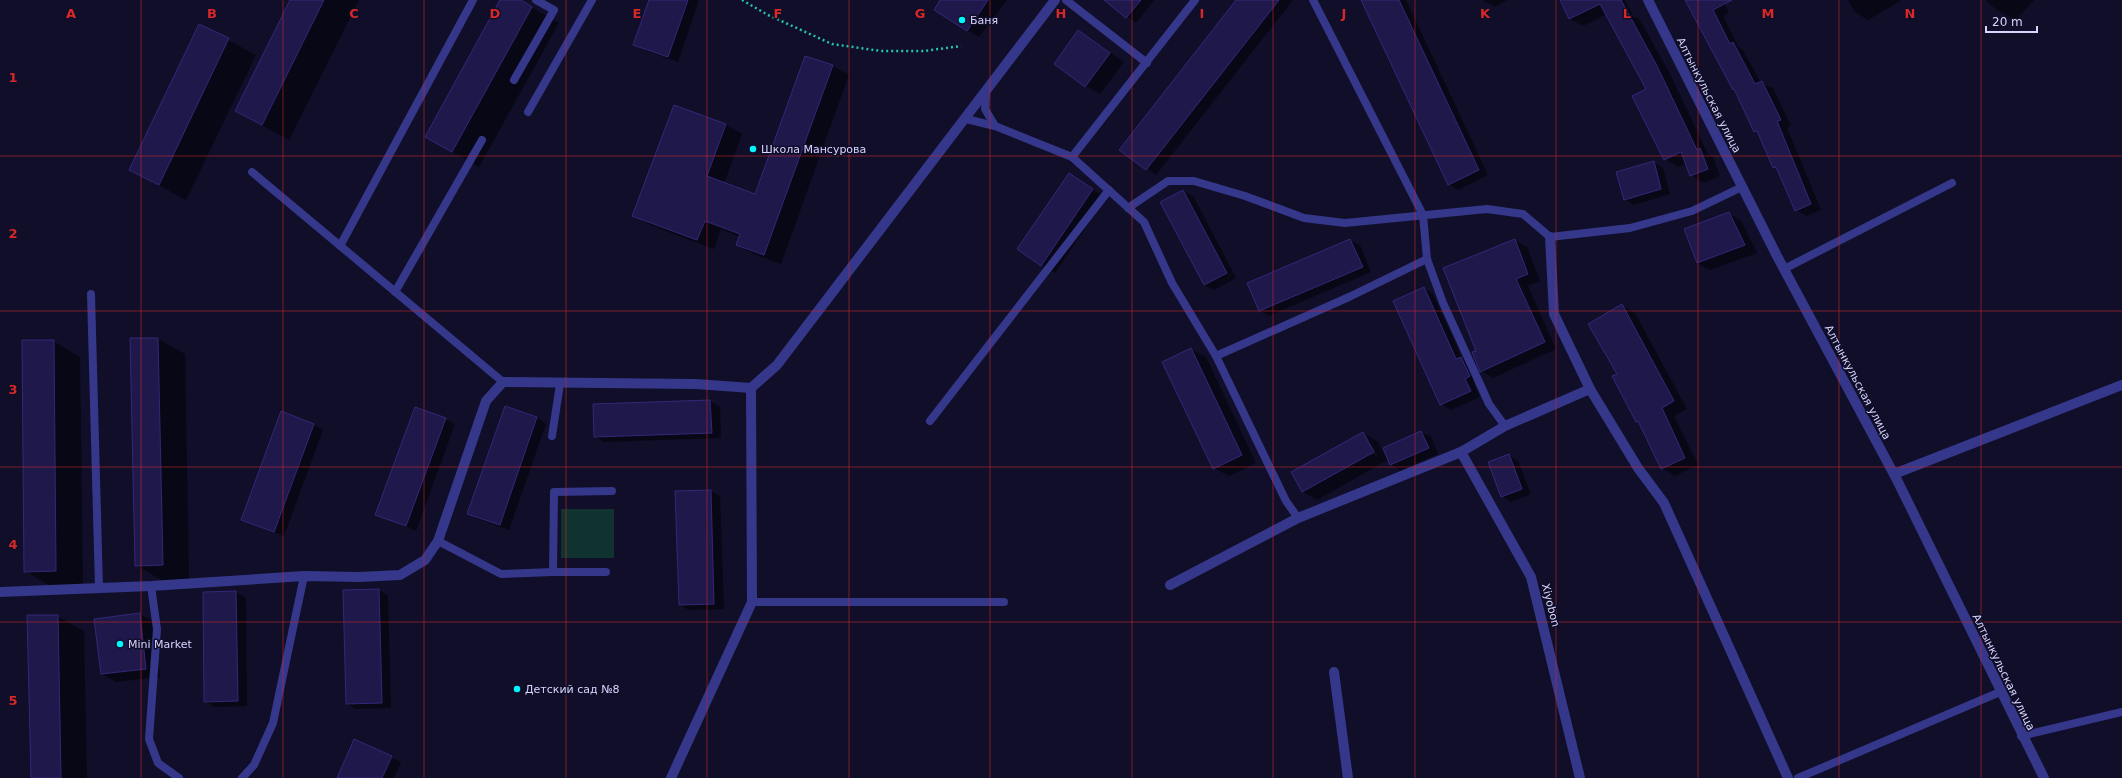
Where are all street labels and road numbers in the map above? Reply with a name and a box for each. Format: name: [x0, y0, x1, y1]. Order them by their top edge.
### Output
street label: Алтынкульская улица: [1674, 35, 1743, 155]
street label: Алтынкульская улица: [1822, 323, 1893, 442]
street label: Xiyobon: [1539, 582, 1562, 628]
street label: Алтынкульская улица: [1970, 612, 2037, 733]

